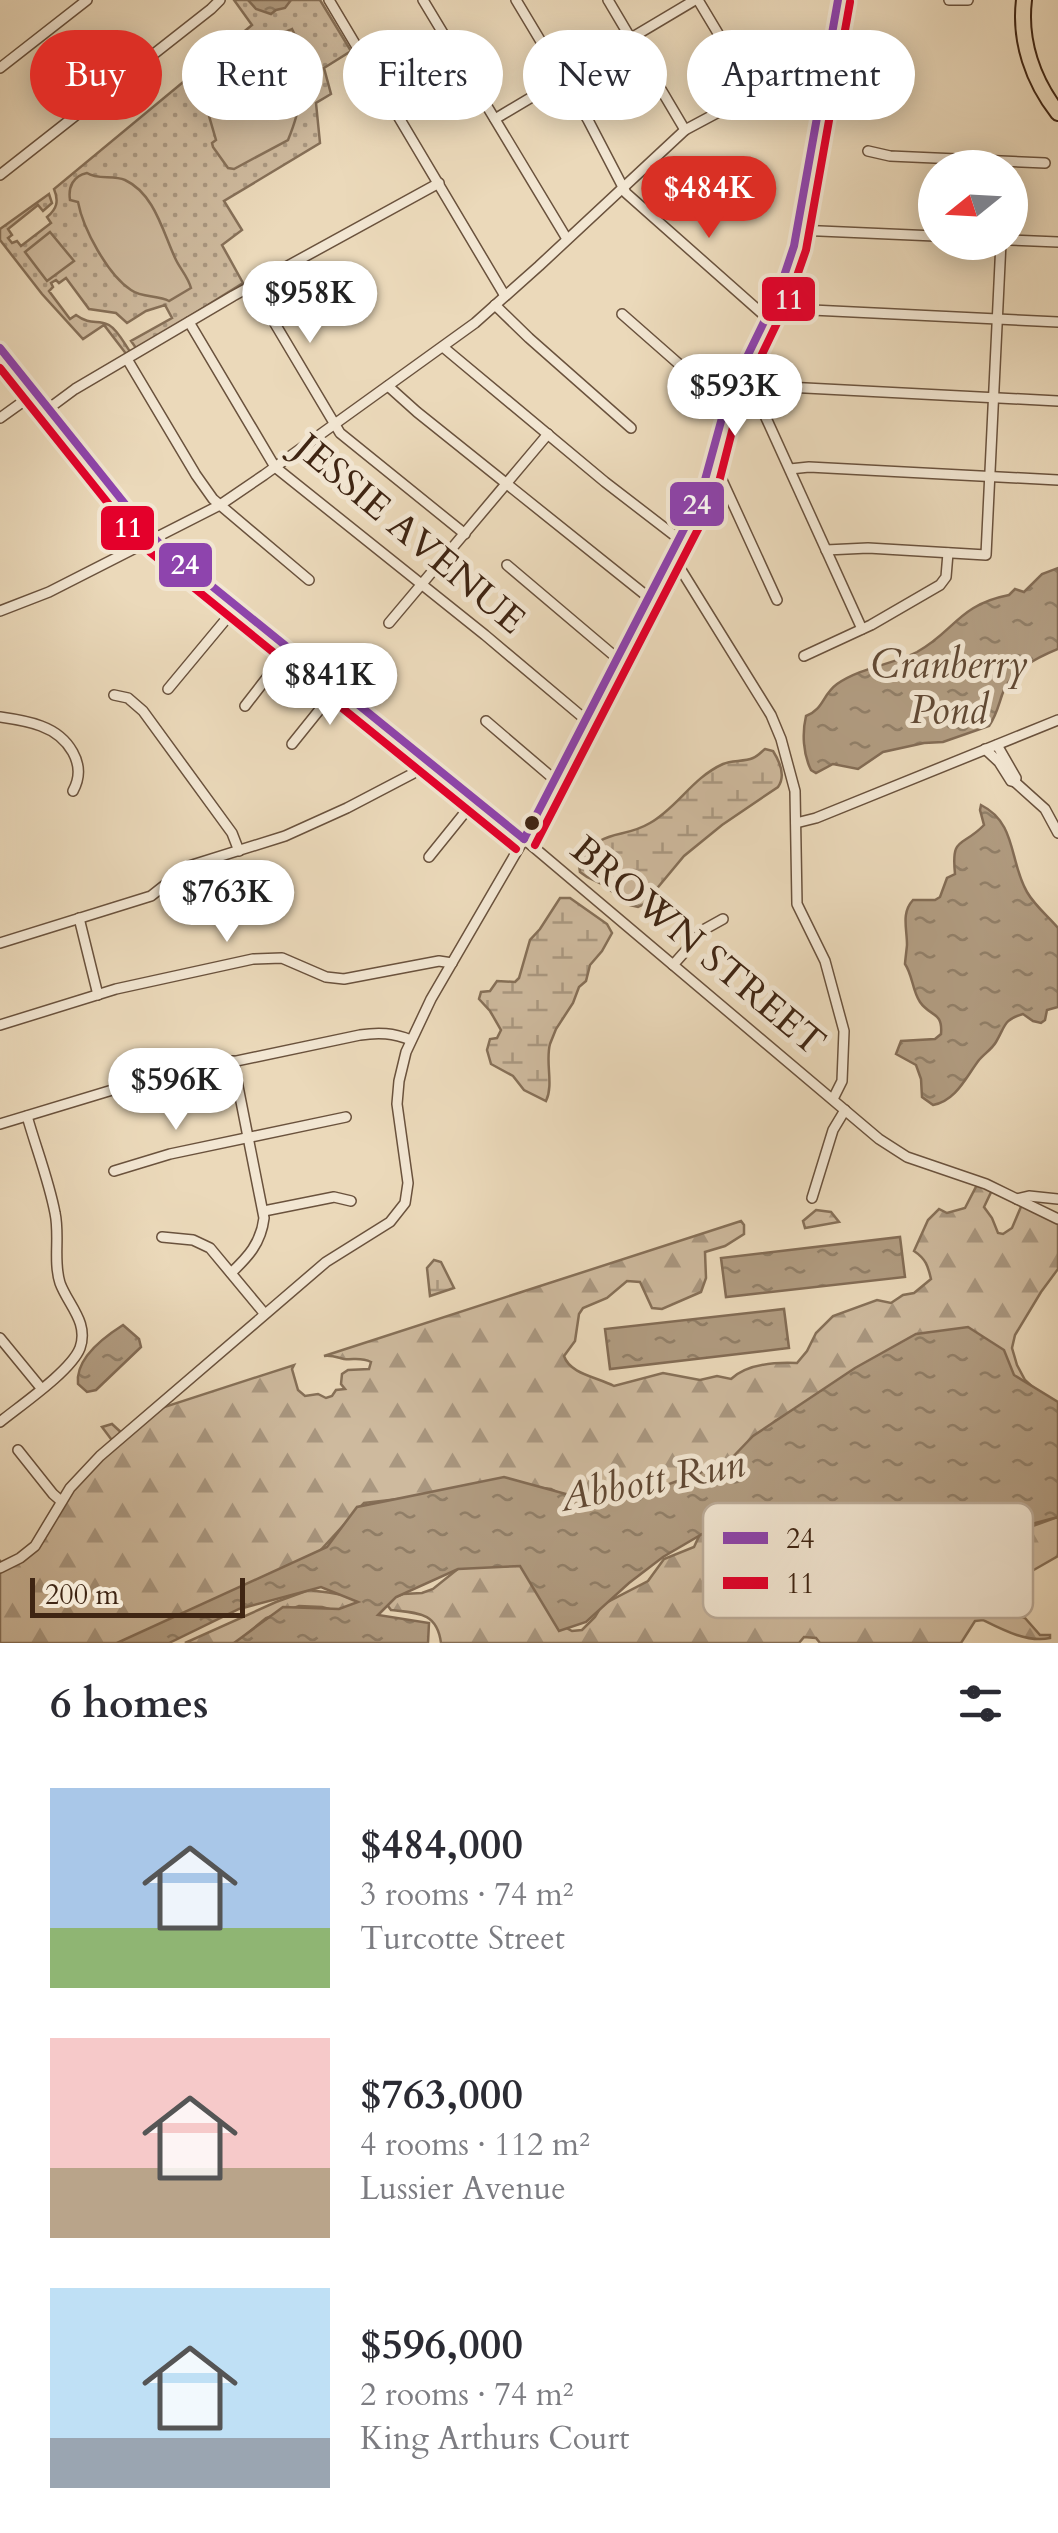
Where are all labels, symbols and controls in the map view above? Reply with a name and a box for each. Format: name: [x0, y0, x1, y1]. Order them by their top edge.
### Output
chip: Buy: [30, 30, 162, 120]
chip: Rent: [182, 30, 323, 120]
chip: Filters: [343, 30, 503, 120]
chip: New: [523, 30, 667, 120]
chip: Apartment: [687, 30, 915, 120]
north arrow: [918, 150, 1028, 260]
map controls: [918, 150, 1028, 260]
pin: $484K: [639, 156, 779, 241]
text: $484K: [663, 166, 755, 210]
pin: $958K: [240, 261, 380, 346]
text: $958K: [264, 271, 356, 315]
line badge: 11: [760, 275, 817, 323]
text: 11: [775, 281, 803, 319]
pin: $593K: [665, 354, 805, 439]
text: $593K: [689, 364, 781, 408]
street label: JESSIE AVENUE: [280, 419, 536, 646]
line badge: 24: [668, 480, 726, 528]
text: 24: [683, 486, 711, 524]
line badge: 11: [99, 504, 156, 552]
text: 11: [114, 509, 142, 547]
line badge: 24: [157, 541, 214, 589]
text: 24: [171, 546, 199, 584]
water label: Cranberry Pond: [870, 637, 1028, 738]
pin: $841K: [260, 643, 400, 728]
text: $841K: [284, 653, 376, 697]
unlabelled marker: [522, 813, 542, 833]
street label: BROWN STREET: [560, 824, 836, 1068]
pin: $763K: [157, 860, 297, 945]
text: $763K: [181, 870, 273, 914]
pin: $596K: [106, 1048, 246, 1133]
text: $596K: [130, 1058, 222, 1102]
water label: Abbott Run: [554, 1436, 750, 1526]
legend: [703, 1503, 1033, 1618]
text: 24: [786, 1520, 815, 1558]
text: 11: [786, 1565, 815, 1603]
scale bar: [30, 1573, 245, 1618]
text: 200 m: [45, 1576, 119, 1614]
text: 6 homes: [50, 1675, 208, 1732]
icon: filters: [953, 1676, 1008, 1731]
text: $484,000: [360, 1816, 523, 1873]
icon: home: [130, 1828, 250, 1948]
text: 3 rooms · 74 m²: [360, 1873, 573, 1917]
text: Turcotte Street: [360, 1917, 565, 1961]
text: $763,000: [360, 2066, 523, 2123]
icon: home: [130, 2078, 250, 2198]
text: 4 rooms · 112 m²: [360, 2123, 590, 2167]
text: Lussier Avenue: [360, 2167, 566, 2211]
text: $596,000: [360, 2316, 523, 2373]
icon: home: [130, 2328, 250, 2448]
text: 2 rooms · 74 m²: [360, 2373, 573, 2417]
text: King Arthurs Court: [360, 2417, 629, 2461]

